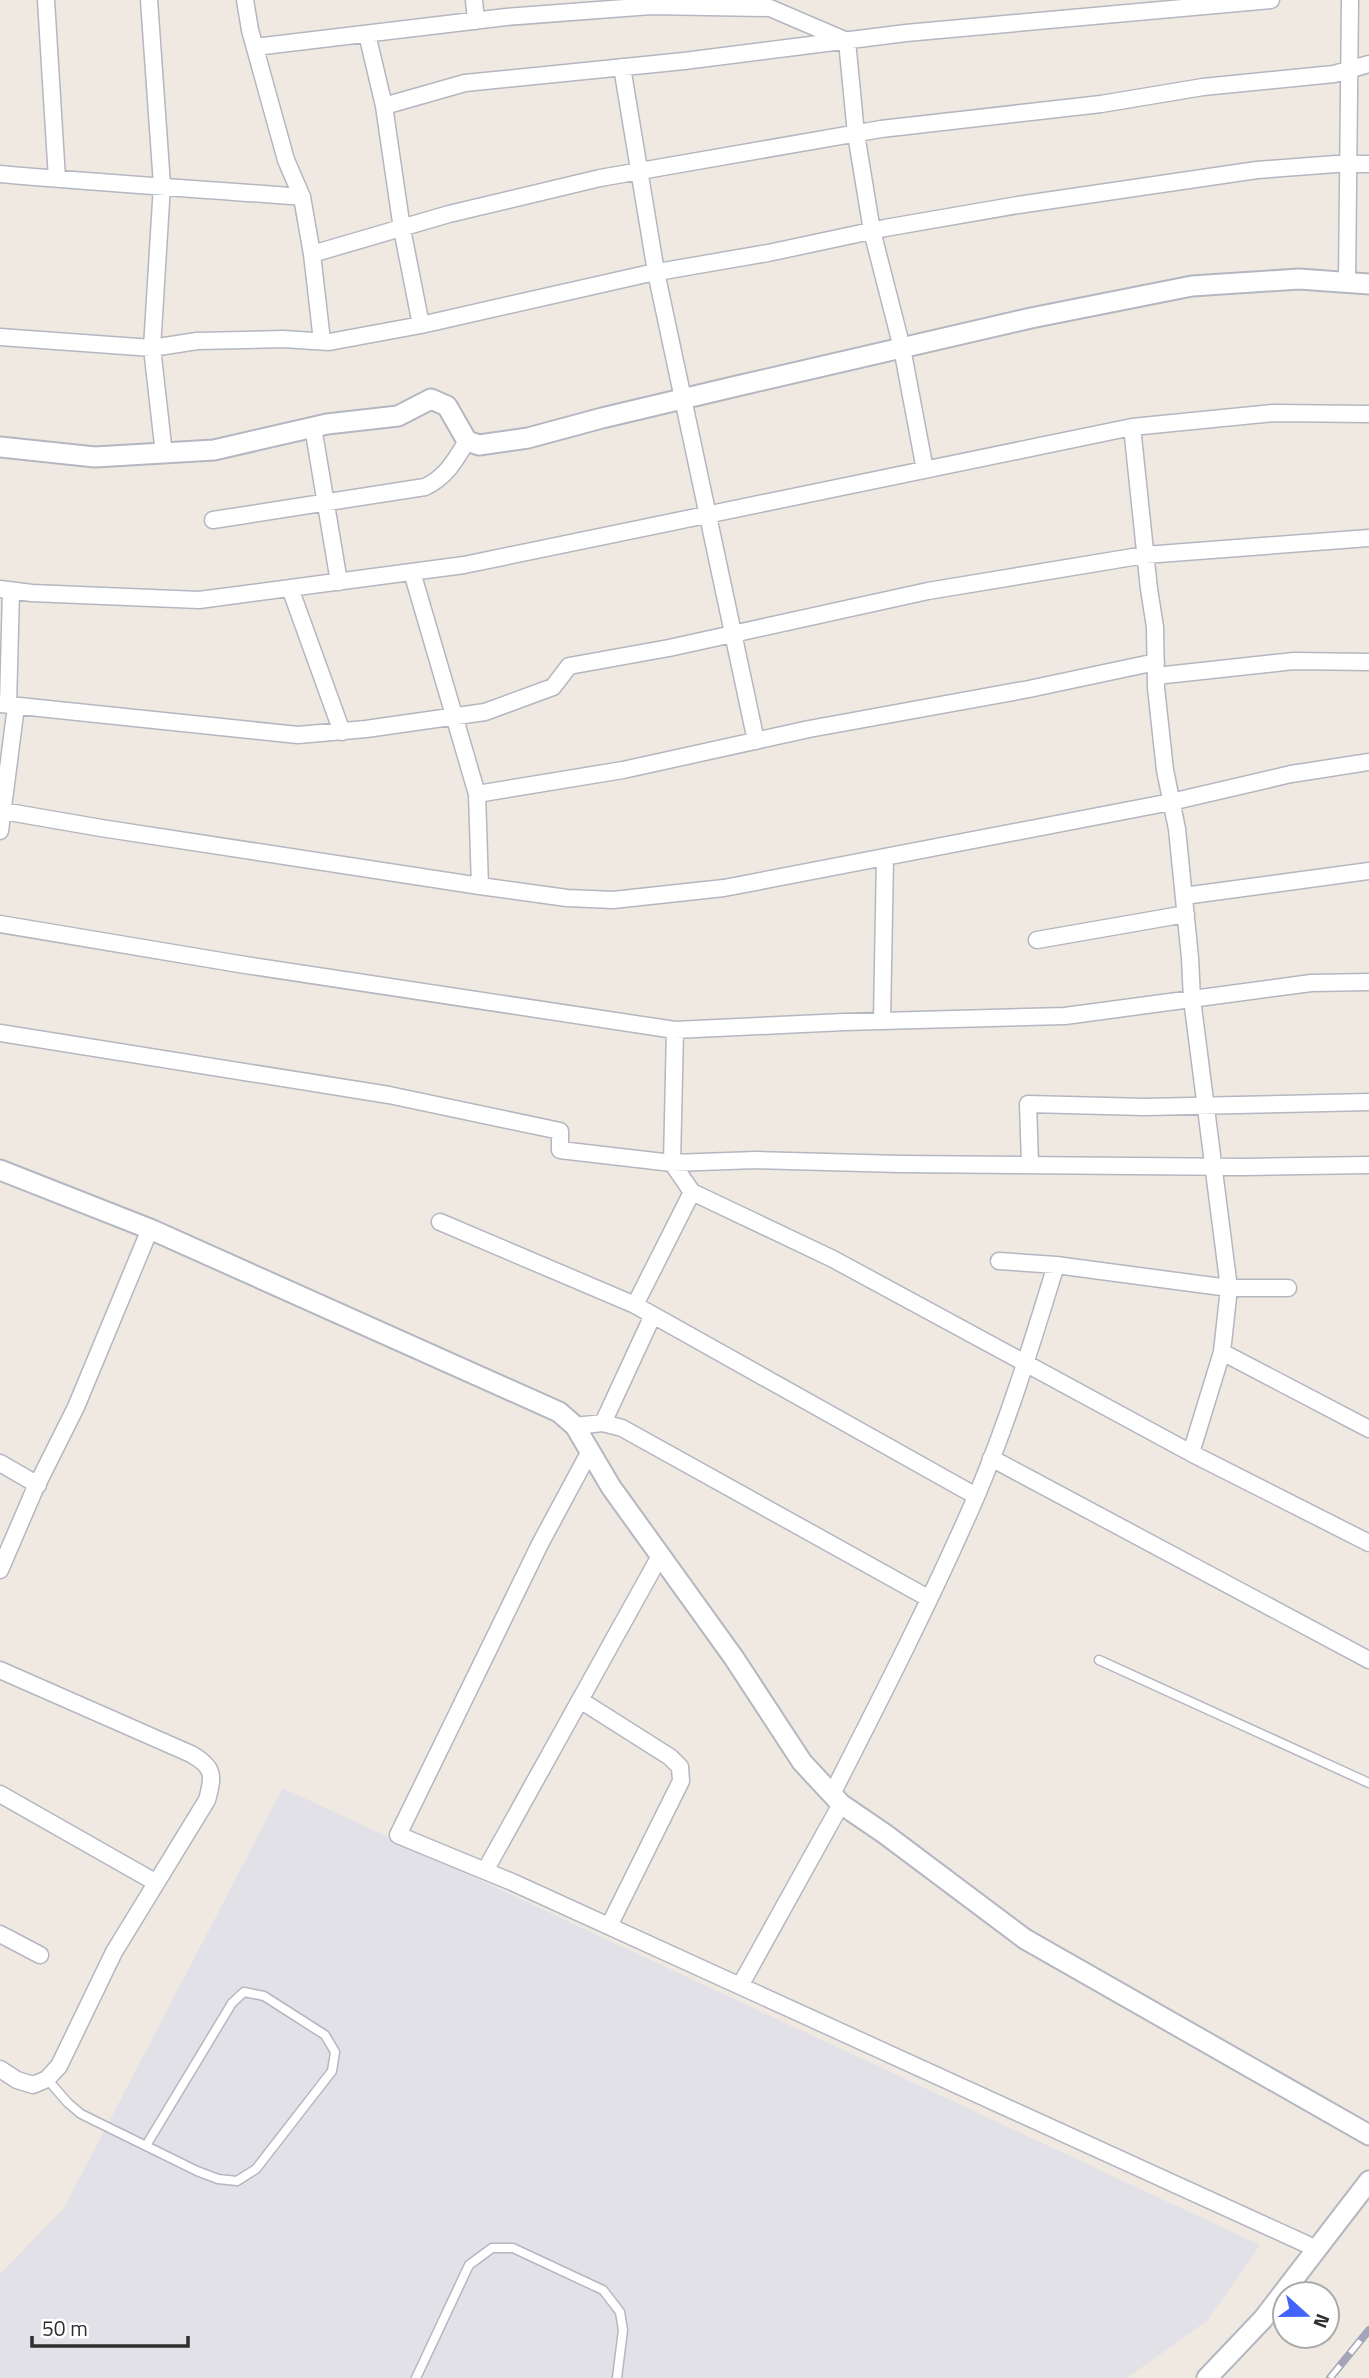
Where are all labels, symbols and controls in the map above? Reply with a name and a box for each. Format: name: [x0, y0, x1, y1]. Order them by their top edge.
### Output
north arrow: [1271, 2280, 1341, 2350]
scale bar: [32, 2304, 187, 2348]
text: N: [1306, 2310, 1338, 2333]
text: 50 m: [42, 2312, 88, 2344]

